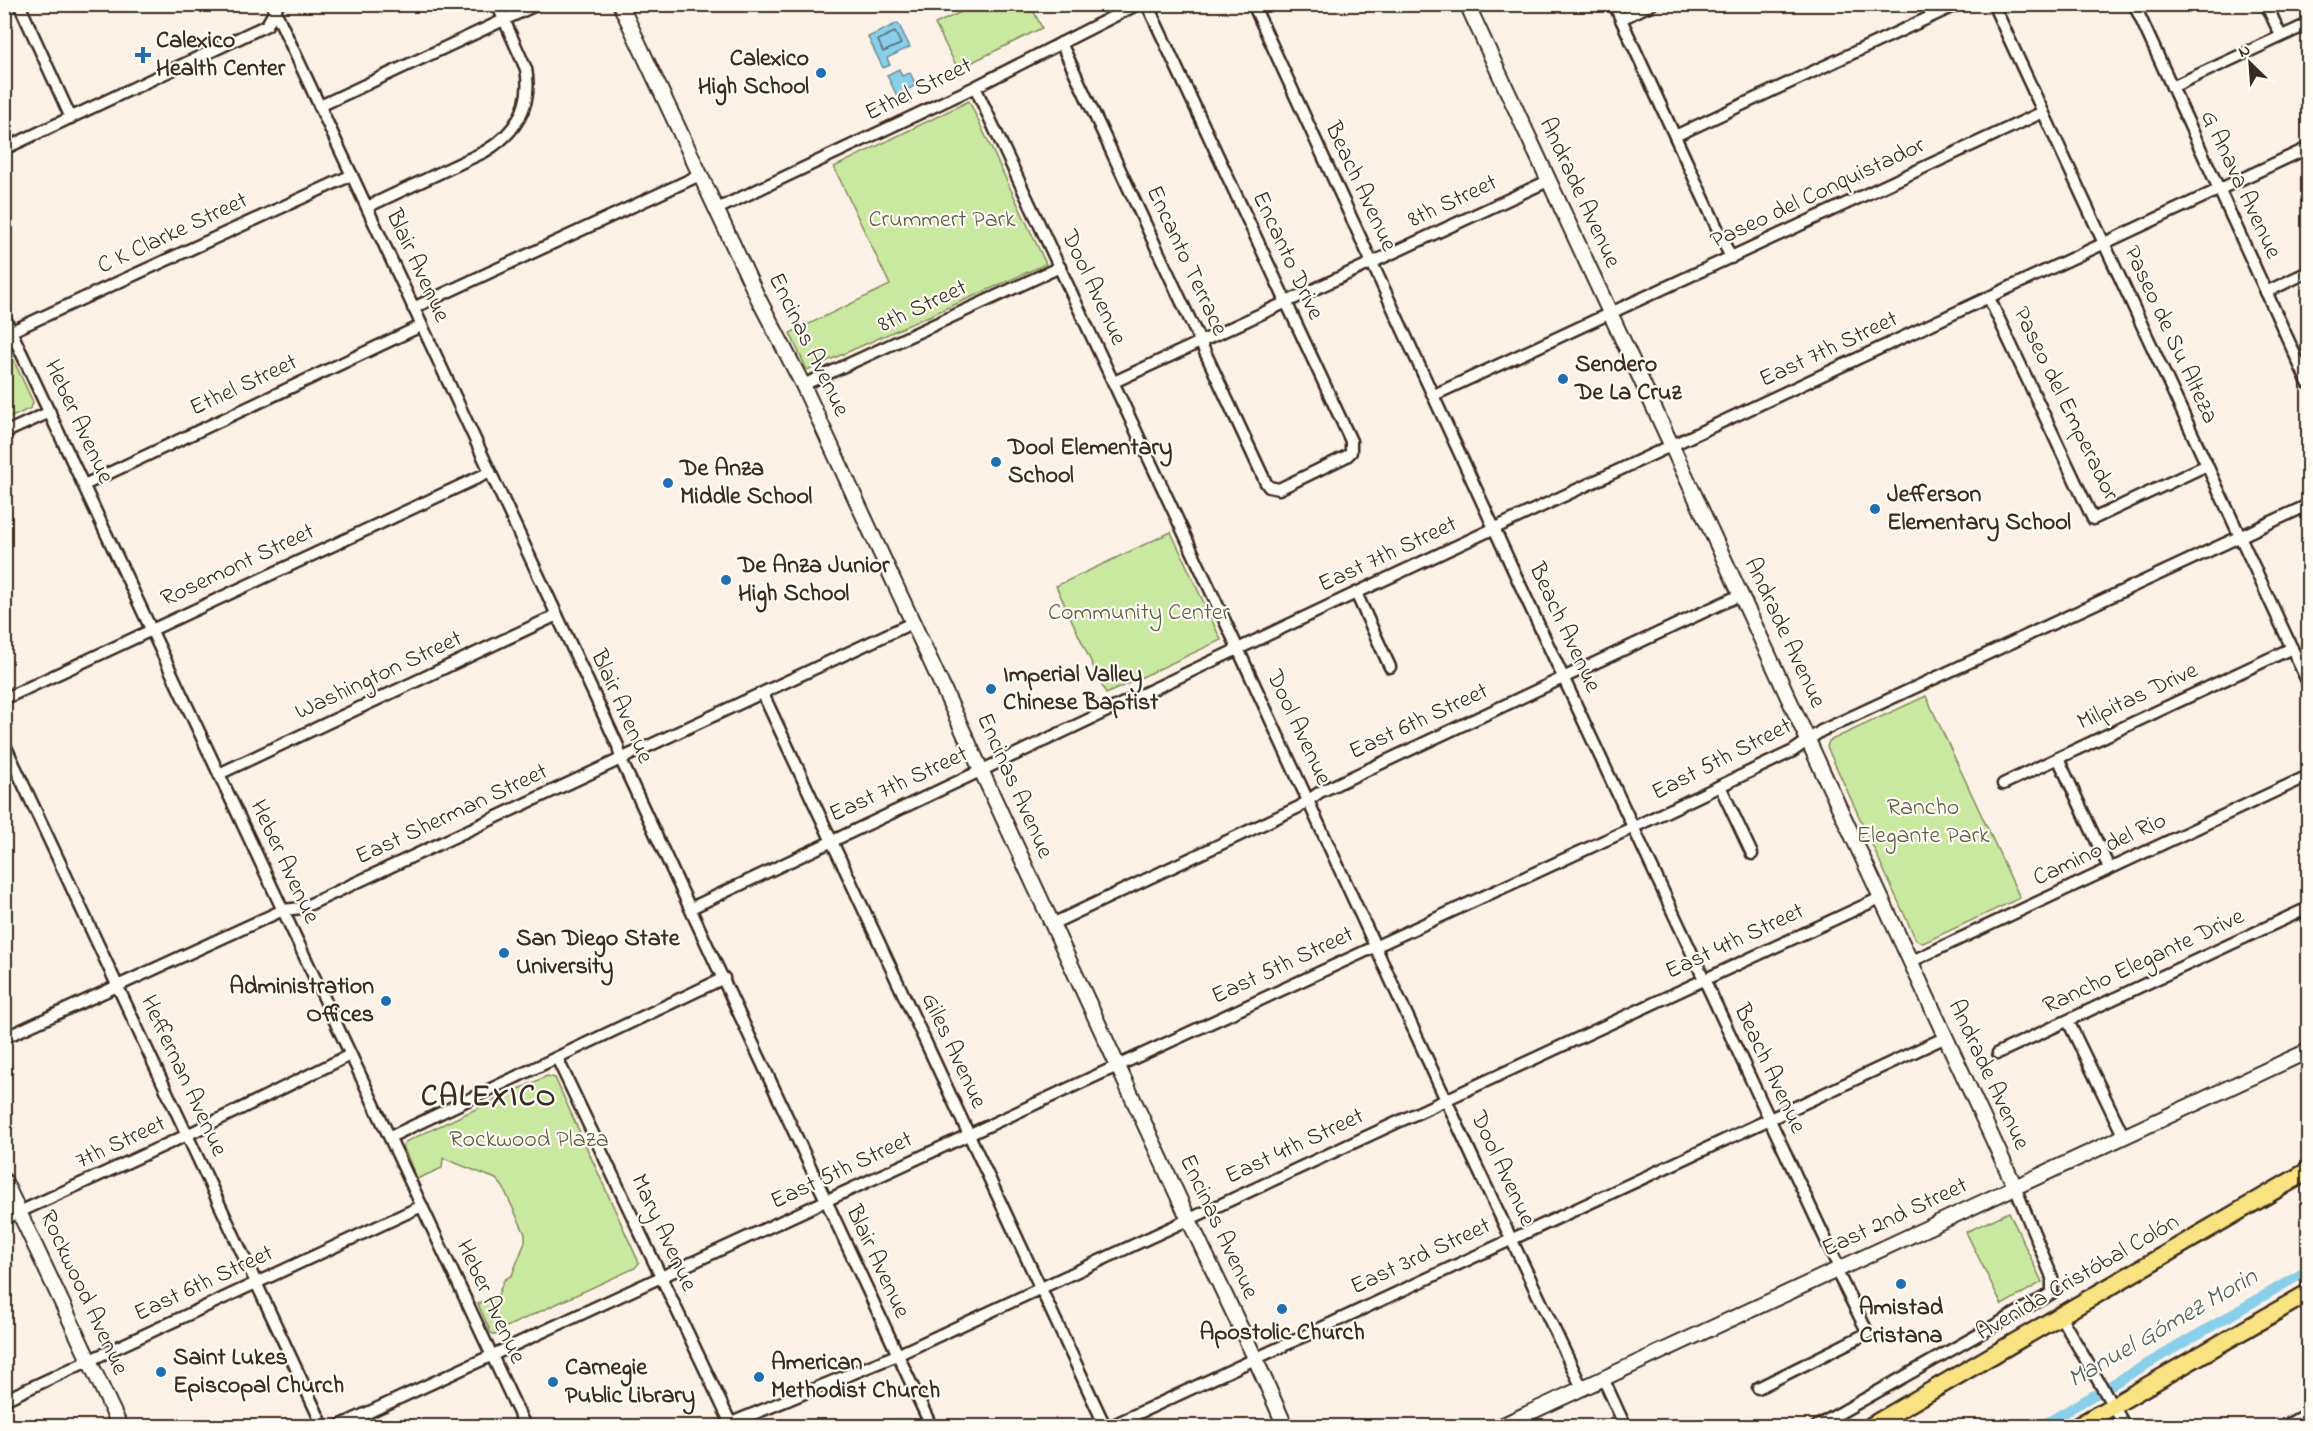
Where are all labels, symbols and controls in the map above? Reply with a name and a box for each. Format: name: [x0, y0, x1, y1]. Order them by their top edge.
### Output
place label: Calexico Health Center: [156, 24, 286, 87]
north arrow: [2220, 33, 2280, 93]
text: N: [2235, 38, 2255, 64]
place label: Calexico High School: [698, 42, 809, 106]
marker: Calexico Health Center: [134, 46, 152, 64]
street label: Ethel Street: [860, 49, 978, 131]
marker: Calexico High School: [814, 66, 828, 80]
street label: G Anava Avenue: [2190, 105, 2290, 265]
street label: Andrade Avenue: [1529, 112, 1629, 274]
street label: Beach Avenue: [1314, 115, 1405, 258]
street label: Paseo del Conquistador: [1705, 129, 1932, 259]
street label: 8th Street: [1403, 166, 1503, 238]
street label: Encanto Terrace: [1136, 180, 1236, 342]
street label: C K Clarke Street: [92, 184, 254, 284]
street label: Encanto Drive: [1242, 186, 1332, 326]
street label: Blair Avenue: [375, 203, 459, 329]
park label: Crummert Park: [868, 203, 1016, 238]
street label: Dool Avenue: [1051, 224, 1135, 352]
street label: Paseo de Su Alteza: [2113, 240, 2227, 430]
street label: Encinas Avenue: [758, 267, 858, 423]
street label: 8th Street: [873, 271, 973, 343]
street label: Paseo del Emperador: [2003, 301, 2127, 507]
street label: East 7th Street: [1754, 303, 1904, 397]
street label: Ethel Street: [184, 346, 304, 426]
place label: Sendero De La Cruz: [1574, 348, 1682, 411]
street label: Heber Avenue: [34, 354, 122, 490]
marker: Sendero De La Cruz: [1556, 372, 1570, 386]
place label: Dool Elementary School: [1007, 431, 1172, 494]
place label: De Anza Middle School: [679, 452, 812, 515]
marker: Dool Elementary School: [989, 455, 1003, 469]
marker: De Anza Middle School: [661, 476, 675, 490]
place label: Jefferson Elementary School: [1887, 478, 2071, 542]
marker: Jefferson Elementary School: [1868, 502, 1882, 516]
street label: East 7th Street: [1313, 508, 1463, 602]
street label: Rosemont Street: [155, 515, 321, 617]
place label: De Anza Junior High School: [737, 549, 890, 613]
street label: Andrade Avenue: [1734, 552, 1834, 714]
street label: Beach Avenue: [1518, 556, 1609, 699]
marker: De Anza Junior High School: [719, 573, 733, 587]
park label: Community Center: [1048, 596, 1231, 632]
street label: Washington Street: [290, 622, 468, 730]
street label: Blair Avenue: [580, 644, 662, 770]
street label: Milpitas Drive: [2072, 654, 2204, 740]
place label: Imperial Valley Chinese Baptist: [1003, 658, 1159, 721]
street label: Dool Avenue: [1256, 664, 1340, 792]
street label: East 6th Street: [1343, 674, 1495, 770]
marker: Imperial Valley Chinese Baptist: [984, 682, 998, 696]
street label: Encinas Avenue: [966, 708, 1062, 865]
street label: East 5th Street: [1646, 710, 1798, 810]
street label: East 7th Street: [824, 738, 974, 832]
street label: East Sherman Street: [350, 755, 554, 875]
park label: Rancho Elegante Park: [1856, 791, 1990, 854]
street label: Heber Avenue: [240, 794, 328, 930]
street label: Camino del Rio: [2027, 804, 2173, 896]
street label: East 4th Street: [1660, 895, 1810, 989]
street label: Rancho Elegante Drive: [2038, 900, 2251, 1024]
street label: East 5th Street: [1206, 918, 1360, 1014]
place label: San Diego State University: [516, 922, 681, 986]
marker: San Diego State University: [497, 946, 511, 960]
place label: Administration Offices: [229, 970, 374, 1033]
street label: Giles Avenue: [911, 987, 995, 1115]
street label: Heffernan Avenue: [130, 990, 236, 1163]
marker: Administration Offices: [379, 994, 393, 1008]
street label: Andrade Avenue: [1938, 994, 2038, 1156]
street label: Beach Avenue: [1723, 997, 1814, 1140]
district label: CALEXICO: [421, 1076, 557, 1120]
street label: East 4th Street: [1220, 1100, 1370, 1194]
street label: Dool Avenue: [1460, 1105, 1544, 1233]
street label: 7th Street: [70, 1107, 172, 1179]
park label: Rockwood Plaza: [449, 1123, 609, 1158]
street label: East 5th Street: [765, 1123, 919, 1219]
street label: Encinas Avenue: [1169, 1149, 1267, 1305]
street label: Mary Avenue: [620, 1168, 706, 1298]
street label: East 2nd Street: [1816, 1169, 1974, 1267]
street label: Blair Avenue: [835, 1199, 919, 1325]
street label: Rockwood Avenue: [29, 1205, 137, 1382]
street label: Avenida Cristóbal Colón: [1970, 1205, 2186, 1351]
street label: East 3rd Street: [1345, 1209, 1497, 1305]
street label: Heber Avenue: [446, 1234, 534, 1370]
street label: East 6th Street: [128, 1236, 280, 1332]
water label: Manuel Gómez Morin: [2061, 1258, 2266, 1399]
marker: Amistad Cristana: [1894, 1277, 1908, 1291]
place label: Amistad Cristana: [1859, 1291, 1944, 1354]
marker: Apostolic Church: [1275, 1302, 1289, 1316]
place label: Apostolic Church: [1199, 1316, 1365, 1351]
place label: Saint Lukes Episcopal Church: [173, 1341, 344, 1404]
place label: American Methodist Church: [771, 1346, 940, 1409]
place label: Carnegie Public Library: [565, 1351, 695, 1415]
marker: Saint Lukes Episcopal Church: [154, 1365, 168, 1379]
marker: American Methodist Church: [752, 1370, 766, 1384]
marker: Carnegie Public Library: [546, 1375, 560, 1389]

